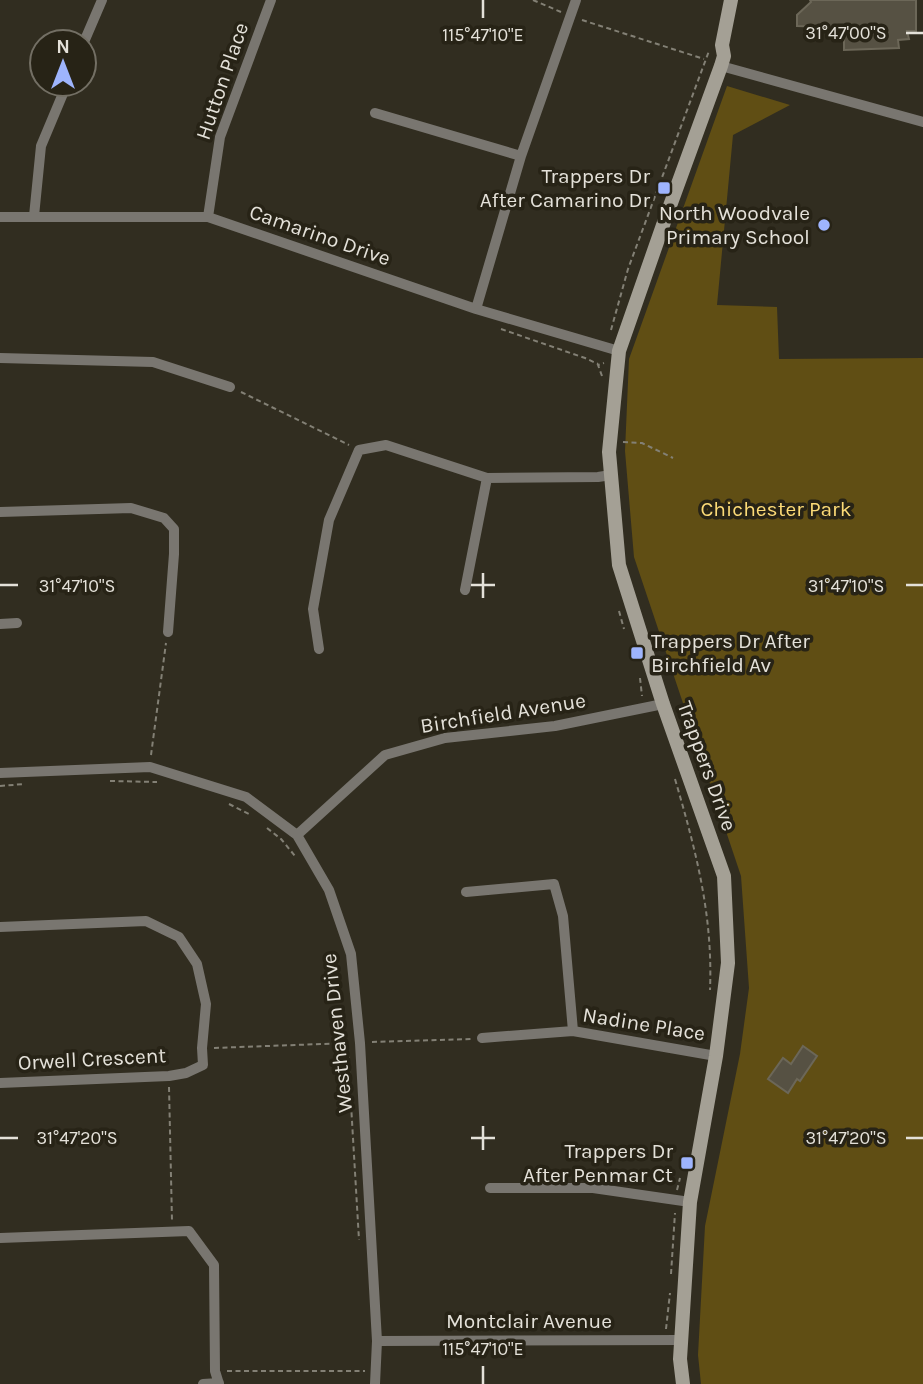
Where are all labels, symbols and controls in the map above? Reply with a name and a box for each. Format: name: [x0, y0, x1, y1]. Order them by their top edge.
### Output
street label: Hutton Place: [191, 19, 253, 143]
text: 31°47'00"S: [805, 22, 887, 44]
text: 115°47'10"E: [442, 24, 524, 46]
north arrow: [28, 28, 98, 98]
text: N: [56, 36, 70, 58]
place label: Trappers Dr After Camarino Dr: [480, 164, 650, 212]
marker: Trappers Dr After Camarino Dr: [656, 180, 672, 196]
street label: Camarino Drive: [246, 200, 394, 270]
place label: North Woodvale Primary School: [659, 201, 810, 249]
marker: North Woodvale Primary School: [816, 217, 832, 233]
park label: Chichester Park: [701, 497, 852, 521]
text: 31°47'10"S: [39, 575, 115, 597]
text: 31°47'10"S: [808, 575, 884, 597]
place label: Trappers Dr After Birchfield Av: [651, 629, 810, 677]
marker: Trappers Dr After Birchfield Av: [629, 645, 645, 661]
street label: Birchfield Avenue: [419, 688, 587, 738]
street label: Trappers Drive: [672, 698, 742, 834]
street label: Westhaven Drive: [317, 952, 357, 1114]
street label: Nadine Place: [581, 1002, 707, 1046]
street label: Orwell Crescent: [17, 1043, 167, 1075]
text: 31°47'20"S: [36, 1127, 118, 1149]
text: 31°47'20"S: [805, 1127, 887, 1149]
place label: Trappers Dr After Penmar Ct: [523, 1139, 673, 1187]
marker: Trappers Dr After Penmar Ct: [679, 1155, 695, 1171]
street label: Montclair Avenue: [446, 1309, 612, 1333]
text: 115°47'10"E: [442, 1338, 524, 1360]

